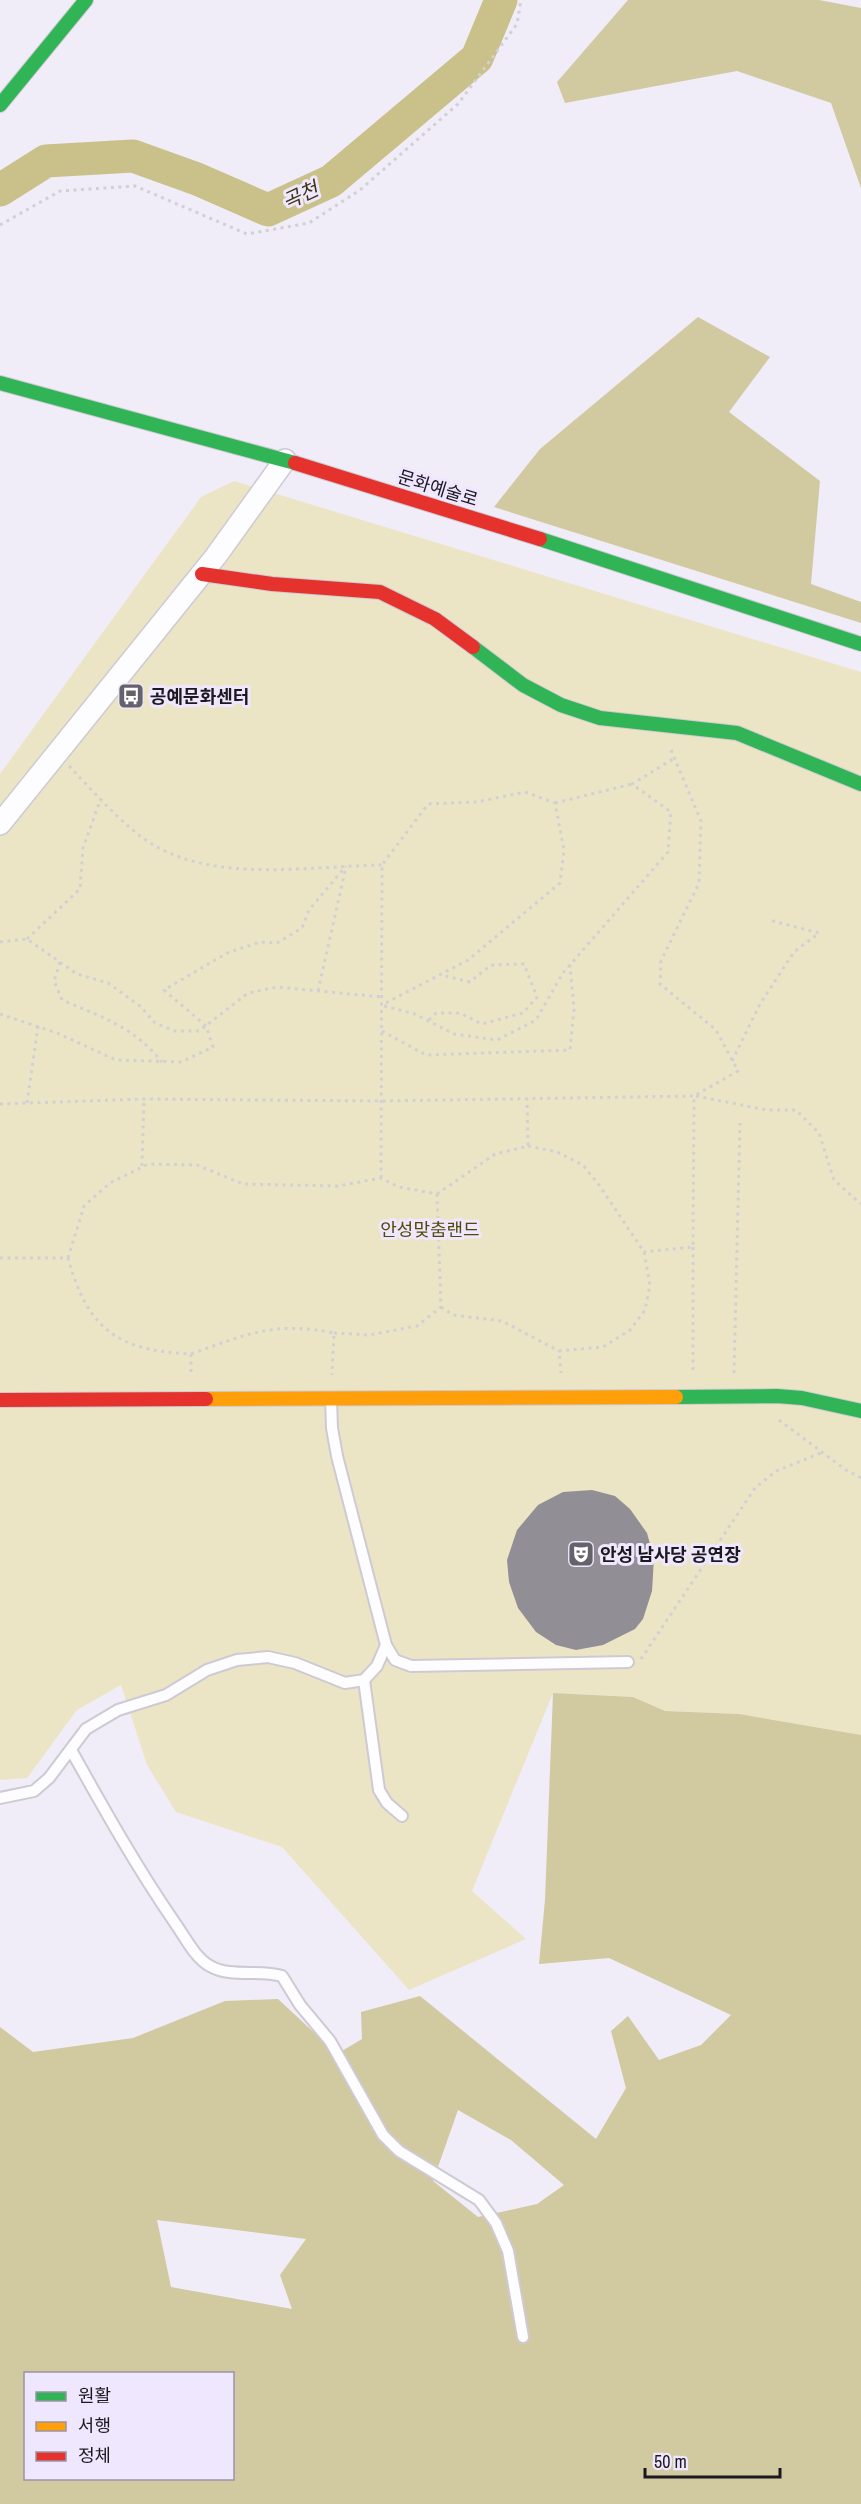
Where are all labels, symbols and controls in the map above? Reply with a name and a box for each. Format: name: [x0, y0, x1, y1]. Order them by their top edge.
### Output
water label: 곡천: [278, 174, 325, 215]
street label: 문화예술로: [395, 464, 481, 512]
bus stop icon: 공예문화센터: [116, 681, 146, 711]
place label: 공예문화센터: [150, 684, 249, 709]
park label: 안성맞춤랜드: [380, 1217, 480, 1242]
theatre icon: 안성 남사당 공연장: [566, 1539, 596, 1569]
place label: 안성 남사당 공연장: [600, 1542, 741, 1567]
legend: [24, 2372, 234, 2480]
text: 원활: [78, 2383, 111, 2408]
text: 서행: [78, 2413, 111, 2438]
scale bar: [645, 2441, 780, 2479]
text: 정체: [78, 2443, 111, 2468]
text: 50 m: [654, 2449, 687, 2474]

